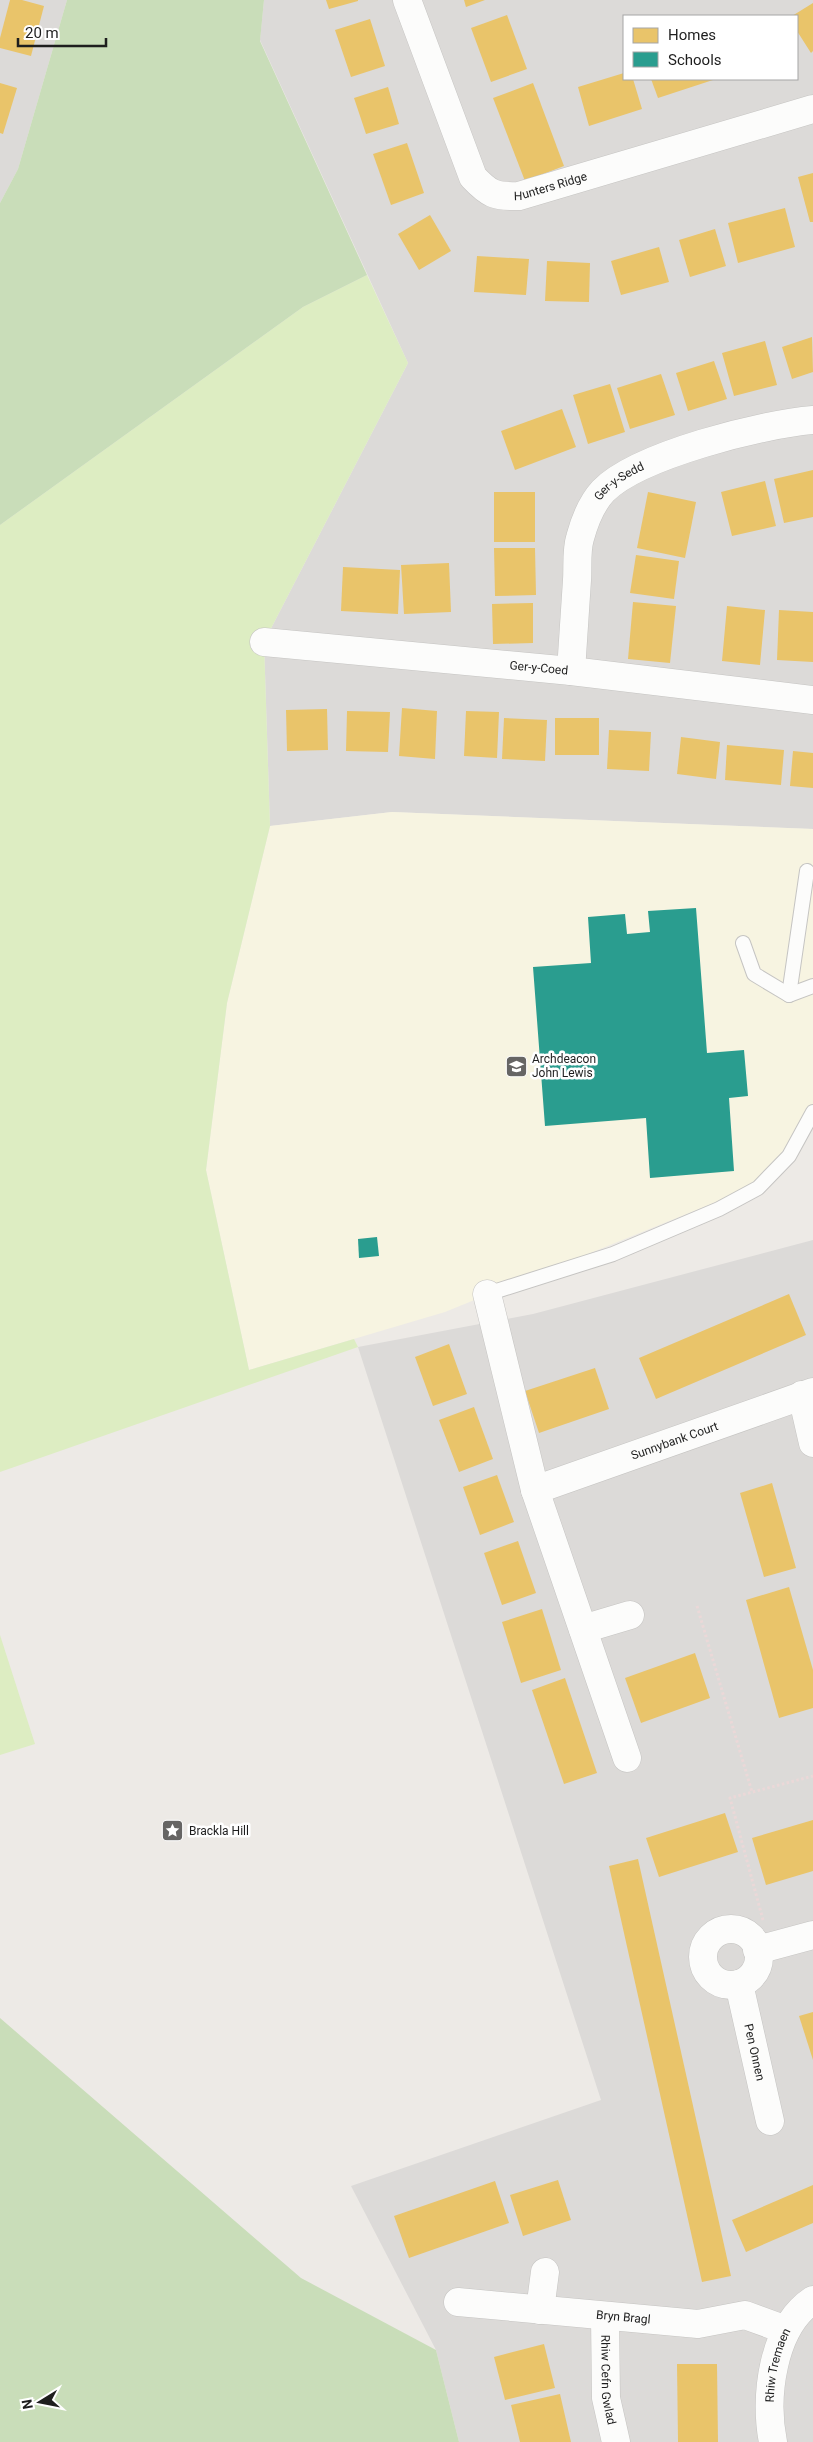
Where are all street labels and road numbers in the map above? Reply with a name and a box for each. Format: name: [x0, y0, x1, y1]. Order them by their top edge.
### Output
street label: Hunters Ridge: [514, 169, 589, 203]
street label: Ger-y-Sedd: [591, 459, 646, 503]
street label: Ger-y-Coed: [509, 658, 569, 678]
street label: Sunnybank Court: [629, 1419, 720, 1463]
street label: Pen Onnen: [741, 2022, 768, 2082]
street label: Bryn Bragl: [596, 2308, 651, 2327]
street label: Rhiw Tremaen: [763, 2326, 794, 2402]
street label: Rhiw Cefn Gwlad: [598, 2335, 619, 2426]

